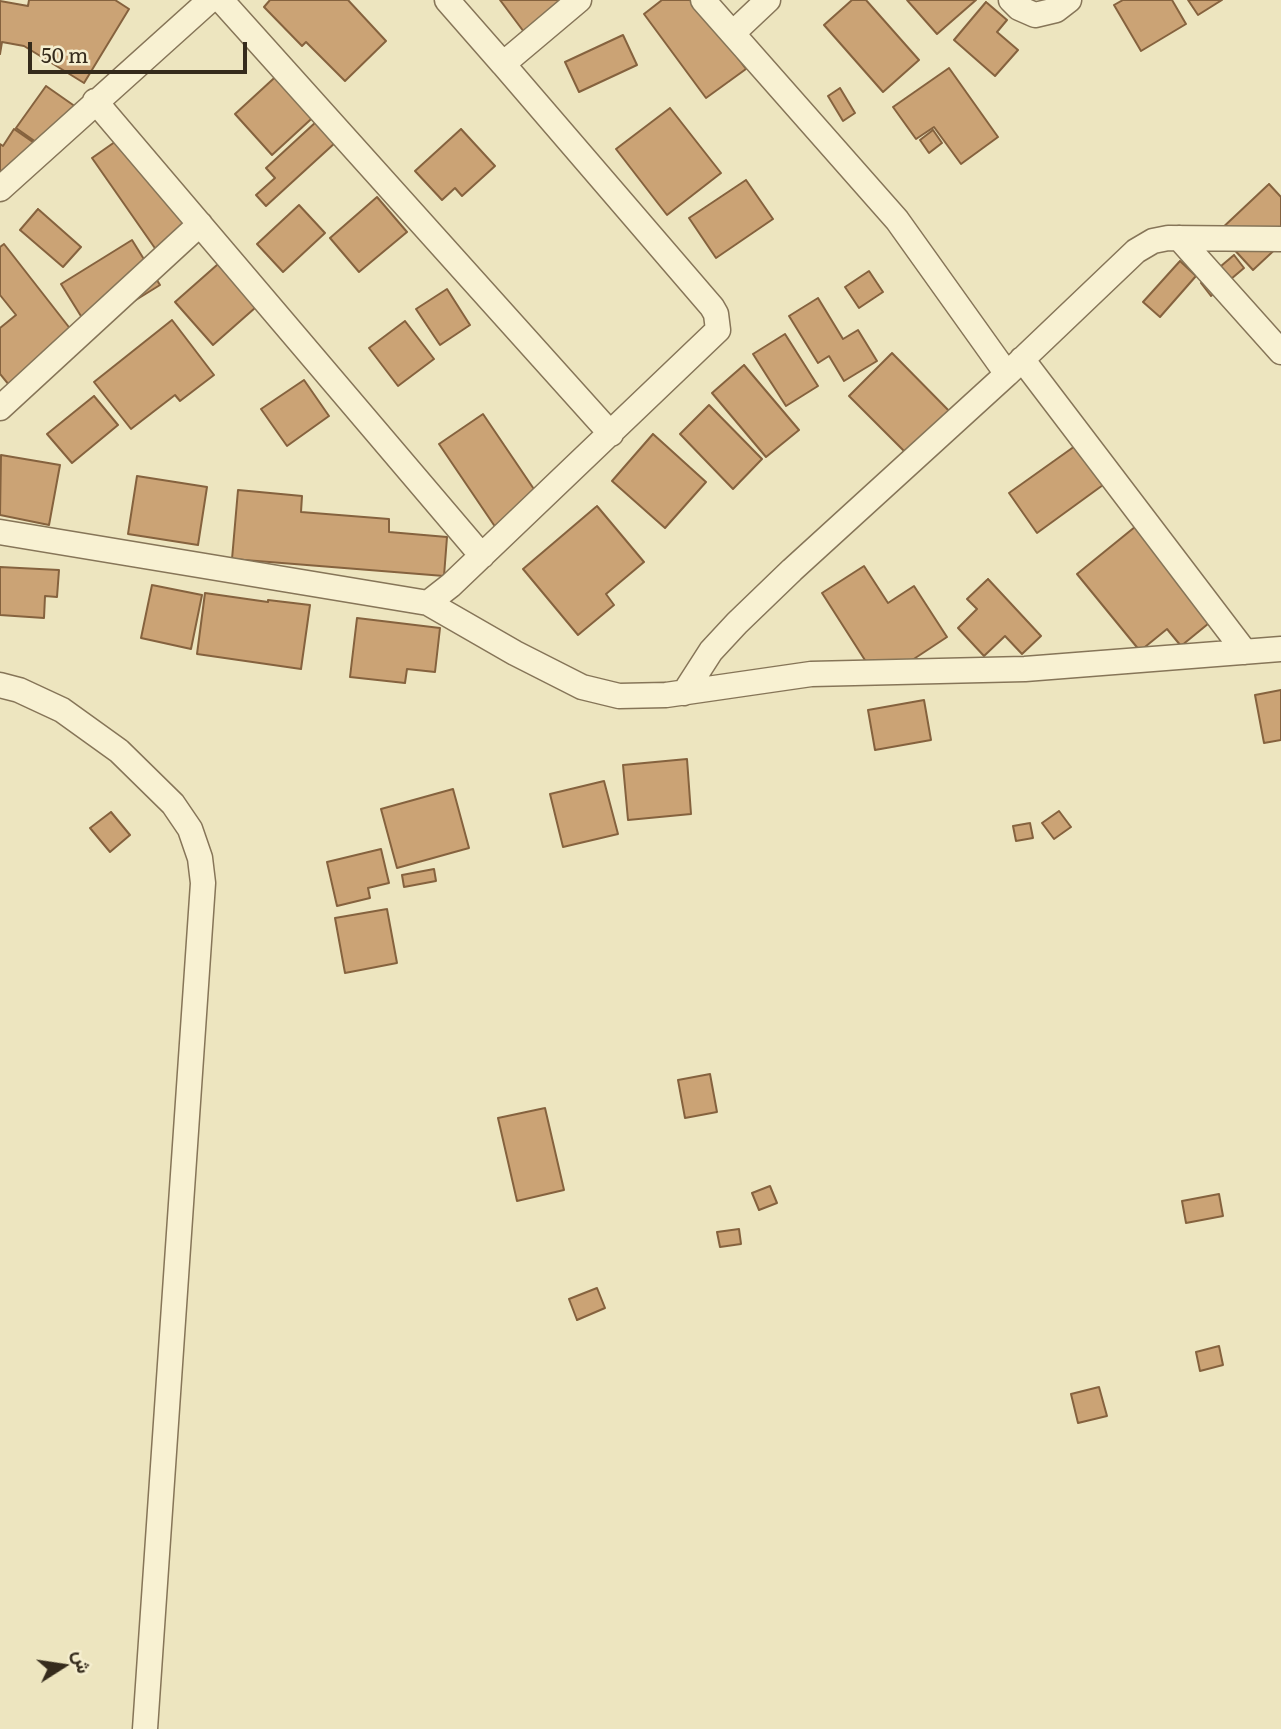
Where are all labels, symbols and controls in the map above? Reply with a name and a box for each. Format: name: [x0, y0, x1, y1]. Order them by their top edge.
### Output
scale bar: [32, 28, 250, 72]
text: 50 m: [41, 38, 88, 69]
north arrow: [28, 1631, 98, 1701]
text: ش: [67, 1648, 100, 1676]

